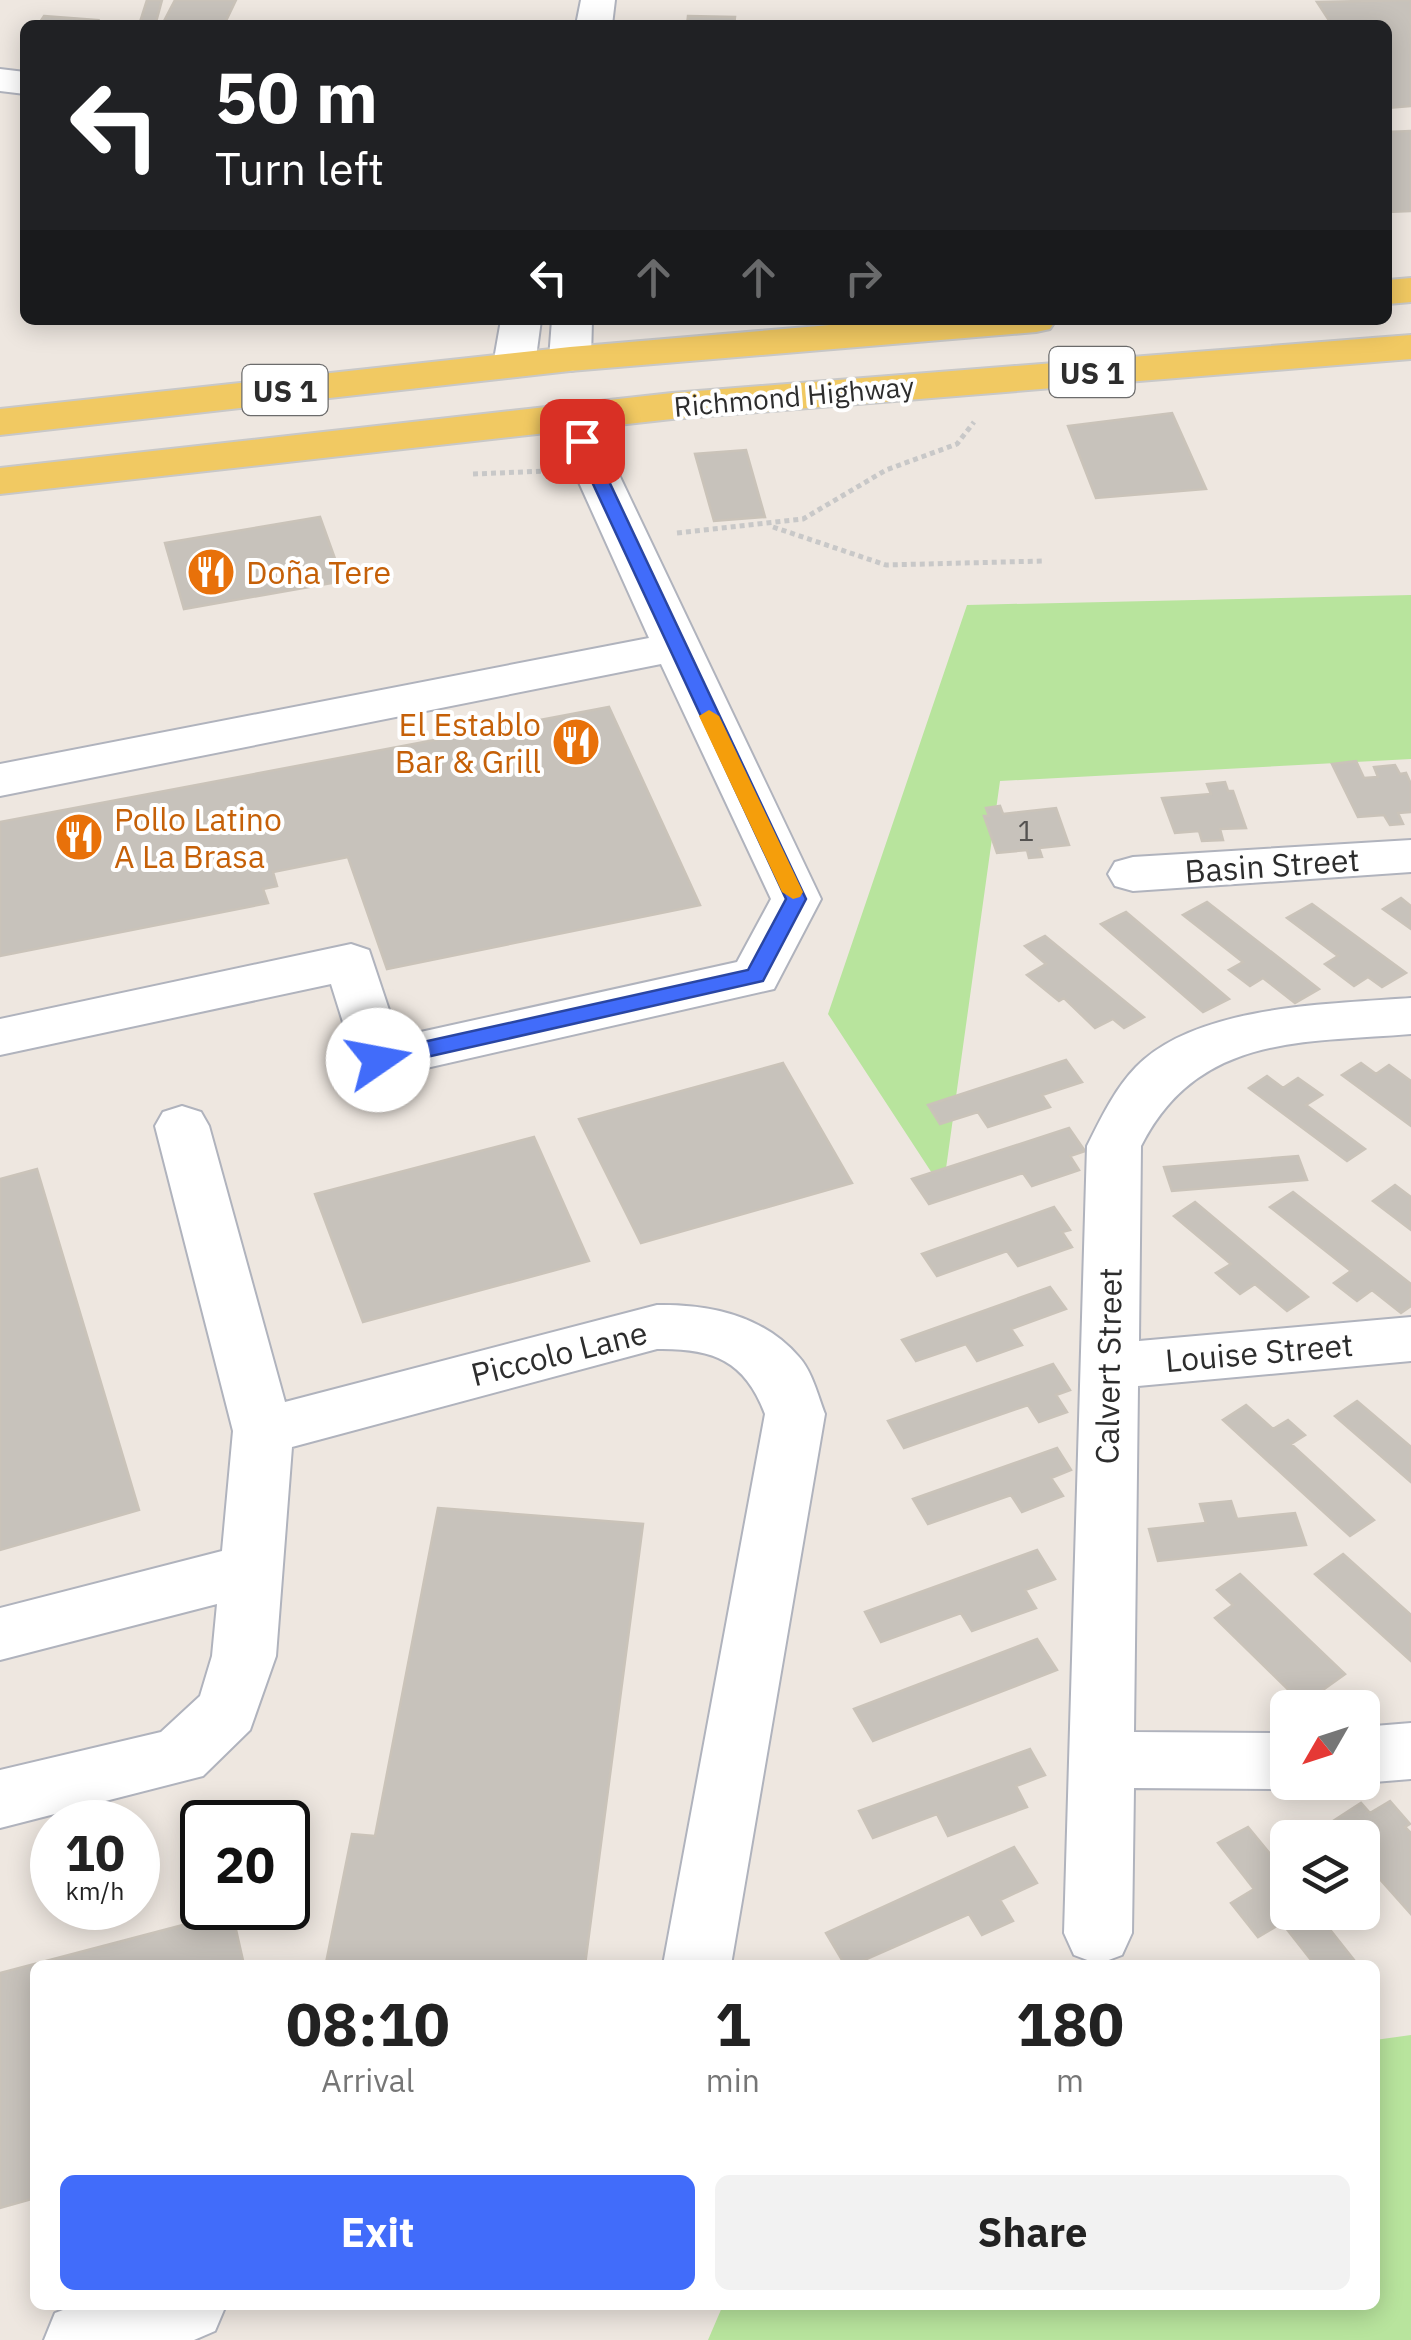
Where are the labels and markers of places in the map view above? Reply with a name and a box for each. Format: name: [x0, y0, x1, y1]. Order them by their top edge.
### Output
pin: [540, 399, 625, 484]
restaurant icon: Doña Tere: [185, 546, 237, 598]
place label: Doña Tere: [246, 551, 391, 593]
place label: El Establo Bar & Grill: [395, 703, 541, 782]
restaurant icon: El Establo Bar & Grill: [550, 716, 602, 768]
place label: Pollo Latino A La Brasa: [114, 798, 282, 877]
restaurant icon: Pollo Latino A La Brasa: [53, 811, 105, 863]

